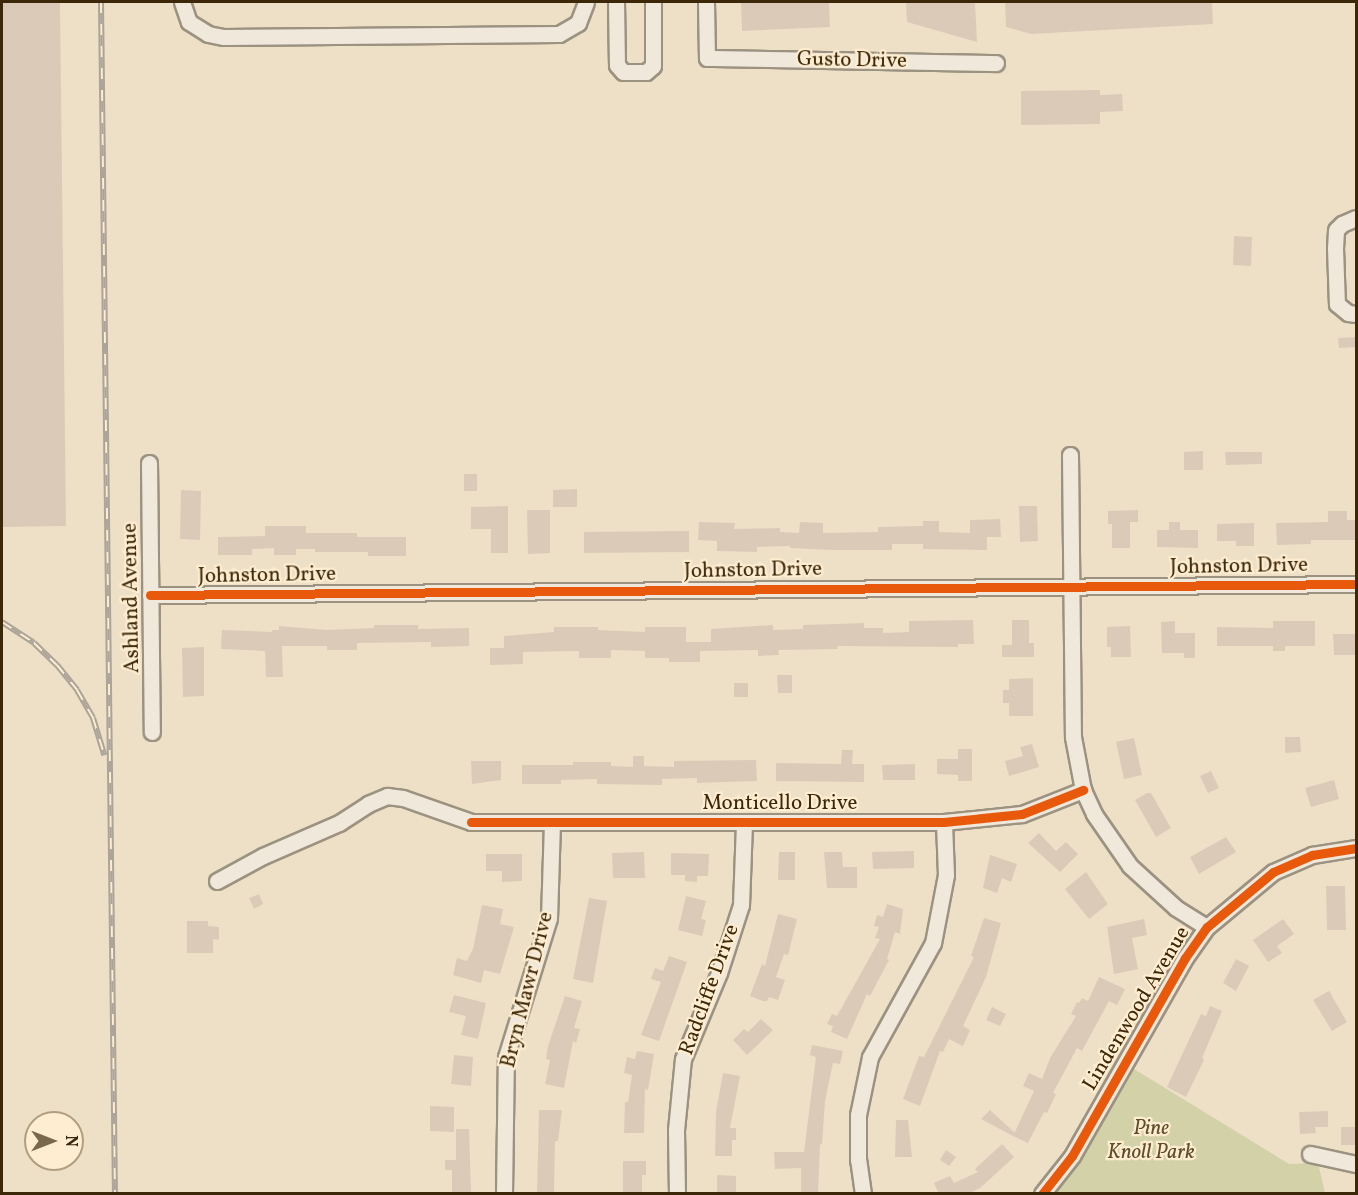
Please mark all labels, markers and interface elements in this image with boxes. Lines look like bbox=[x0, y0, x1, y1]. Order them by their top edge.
street label: Gusto Drive bbox=[797, 47, 907, 75]
street label: Ashland Avenue bbox=[118, 523, 146, 673]
street label: Johnston Drive bbox=[1170, 553, 1308, 581]
street label: Johnston Drive bbox=[684, 557, 822, 585]
street label: Johnston Drive bbox=[198, 562, 336, 590]
street label: Monticello Drive bbox=[702, 791, 858, 817]
street label: Bryn Mawr Drive bbox=[496, 909, 560, 1071]
street label: Radcliffe Drive bbox=[675, 921, 745, 1059]
street label: Lindenwood Avenue bbox=[1078, 922, 1196, 1096]
north arrow bbox=[24, 1111, 84, 1171]
park label: Pine Knoll Park bbox=[1107, 1116, 1195, 1166]
text: N bbox=[59, 1135, 81, 1147]

